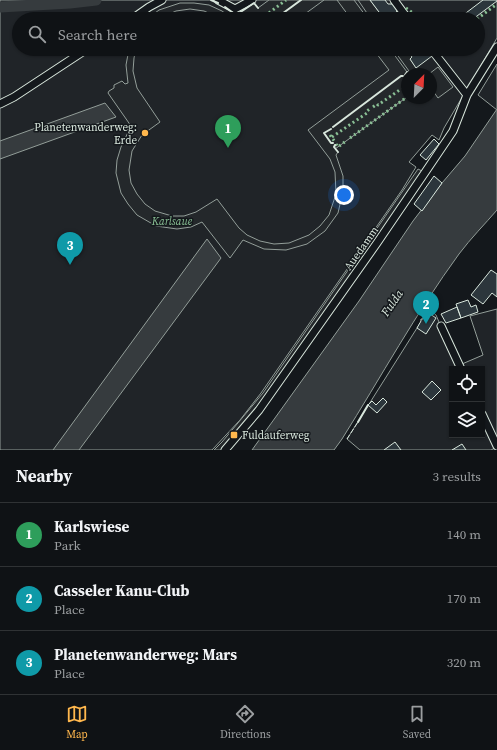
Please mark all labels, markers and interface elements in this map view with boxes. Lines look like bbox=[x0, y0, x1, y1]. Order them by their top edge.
search box bbox=[12, 12, 485, 56]
icon: search bbox=[26, 23, 48, 45]
text: Search here bbox=[58, 24, 137, 45]
north arrow bbox=[401, 68, 437, 104]
pin: 1 bbox=[215, 115, 241, 148]
place label: Planetenwanderweg: Erde bbox=[34, 120, 137, 148]
marker: Planetenwanderweg: Erde bbox=[140, 128, 150, 138]
your location bbox=[334, 185, 354, 205]
park label: Karlsaue bbox=[151, 214, 193, 229]
street label: Auedamm bbox=[341, 223, 382, 273]
pin: 3 bbox=[57, 232, 83, 265]
water label: Fulda bbox=[377, 286, 407, 320]
pin: 2 bbox=[413, 291, 439, 324]
map controls bbox=[449, 366, 485, 438]
button: locate bbox=[449, 366, 485, 402]
button: layers bbox=[449, 402, 485, 438]
place label: Fuldauferweg bbox=[242, 428, 310, 443]
marker: Fuldauferweg bbox=[229, 430, 239, 440]
text: Nearby bbox=[16, 464, 72, 488]
text: 3 results bbox=[433, 468, 481, 485]
text: Karlswiese bbox=[54, 516, 129, 537]
text: 1 bbox=[25, 526, 33, 543]
text: 140 m bbox=[447, 526, 481, 543]
text: Park bbox=[54, 537, 81, 554]
text: Casseler Kanu-Club bbox=[54, 580, 189, 601]
text: 2 bbox=[25, 590, 33, 607]
text: 170 m bbox=[447, 590, 481, 607]
text: Place bbox=[54, 601, 85, 618]
text: Planetenwanderweg: Mars bbox=[54, 644, 237, 665]
text: 3 bbox=[25, 654, 33, 671]
text: 320 m bbox=[447, 654, 481, 671]
text: Place bbox=[54, 665, 85, 682]
tab: Map bbox=[66, 703, 88, 742]
tab: Directions bbox=[220, 703, 271, 742]
tab: Saved bbox=[403, 703, 431, 742]

